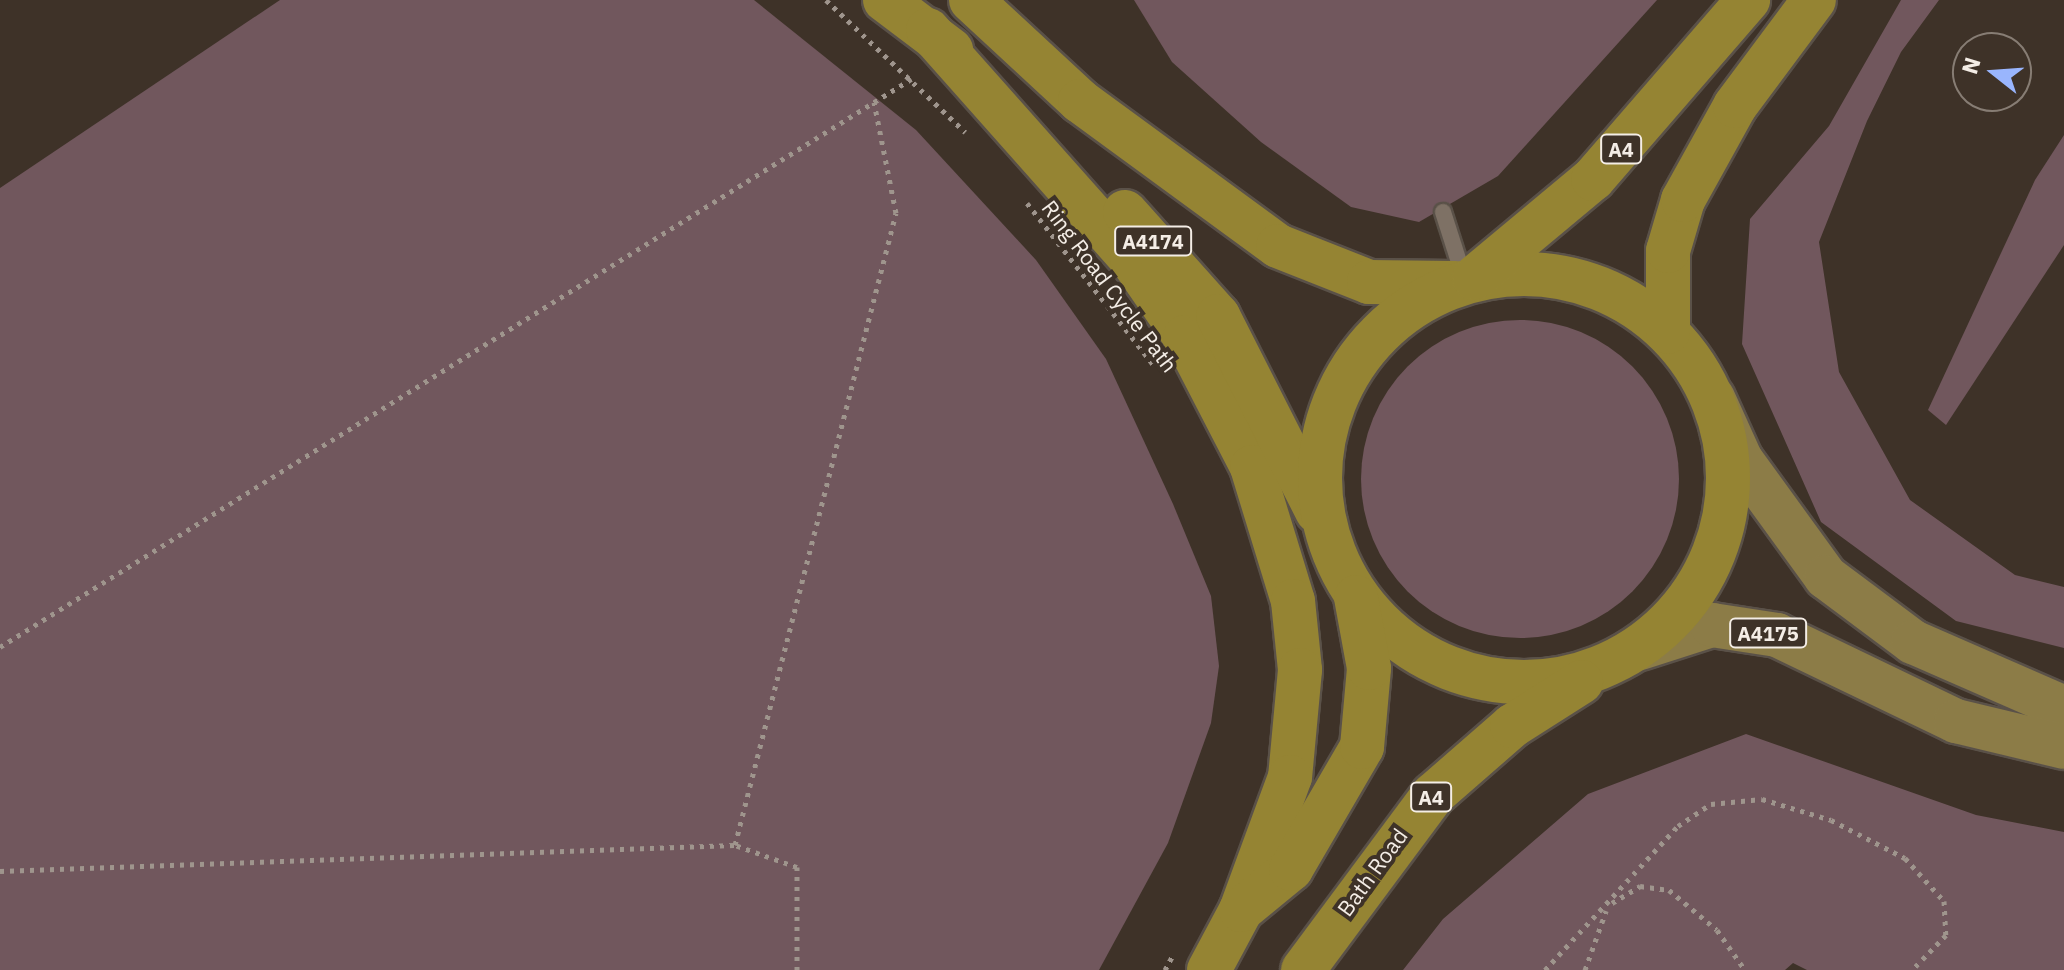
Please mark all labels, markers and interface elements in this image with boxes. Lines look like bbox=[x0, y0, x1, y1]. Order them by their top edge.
north arrow bbox=[1952, 32, 2032, 112]
text: N bbox=[1954, 54, 1987, 77]
road number: A4 bbox=[1599, 133, 1643, 165]
street label: Ring Road Cycle Path bbox=[1037, 195, 1183, 377]
road number: A4174 bbox=[1113, 225, 1193, 257]
road number: A4175 bbox=[1728, 617, 1808, 649]
road number: A4 bbox=[1409, 781, 1453, 813]
street label: Bath Road bbox=[1331, 823, 1413, 921]

